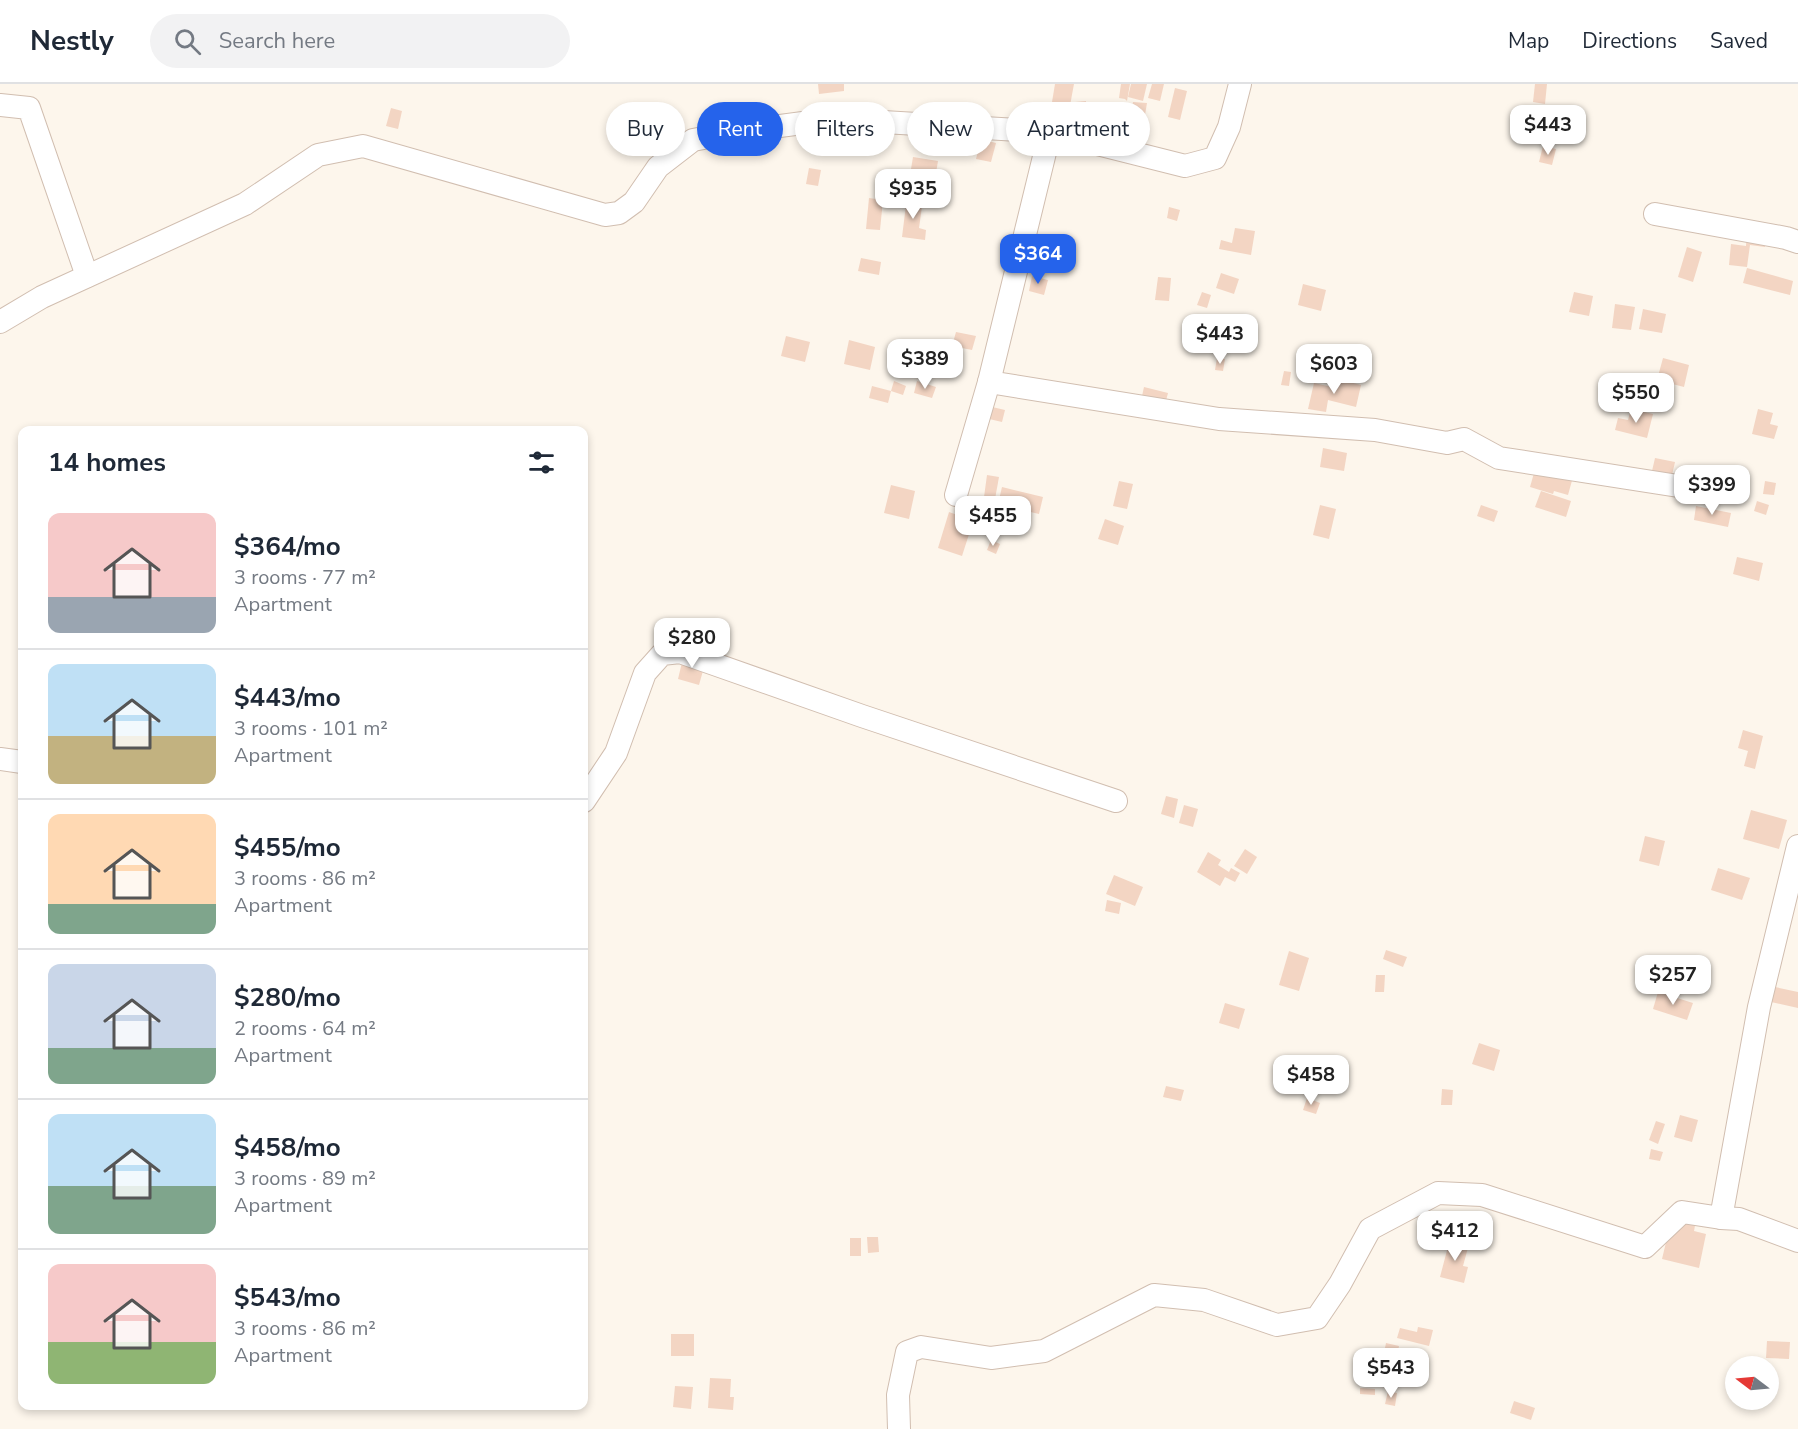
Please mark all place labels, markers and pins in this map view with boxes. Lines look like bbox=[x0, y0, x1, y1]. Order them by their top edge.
pin: $443 bbox=[1512, 105, 1584, 156]
pin: $935 bbox=[877, 169, 949, 220]
pin: $364 bbox=[1002, 234, 1074, 285]
pin: $443 bbox=[1184, 314, 1256, 365]
pin: $389 bbox=[889, 339, 961, 390]
pin: $603 bbox=[1298, 344, 1370, 395]
pin: $550 bbox=[1600, 373, 1672, 424]
pin: $399 bbox=[1676, 465, 1748, 516]
pin: $455 bbox=[957, 496, 1029, 547]
pin: $280 bbox=[656, 618, 728, 669]
pin: $257 bbox=[1637, 955, 1709, 1006]
pin: $458 bbox=[1275, 1055, 1347, 1106]
pin: $412 bbox=[1419, 1211, 1491, 1262]
pin: $543 bbox=[1355, 1348, 1427, 1399]

